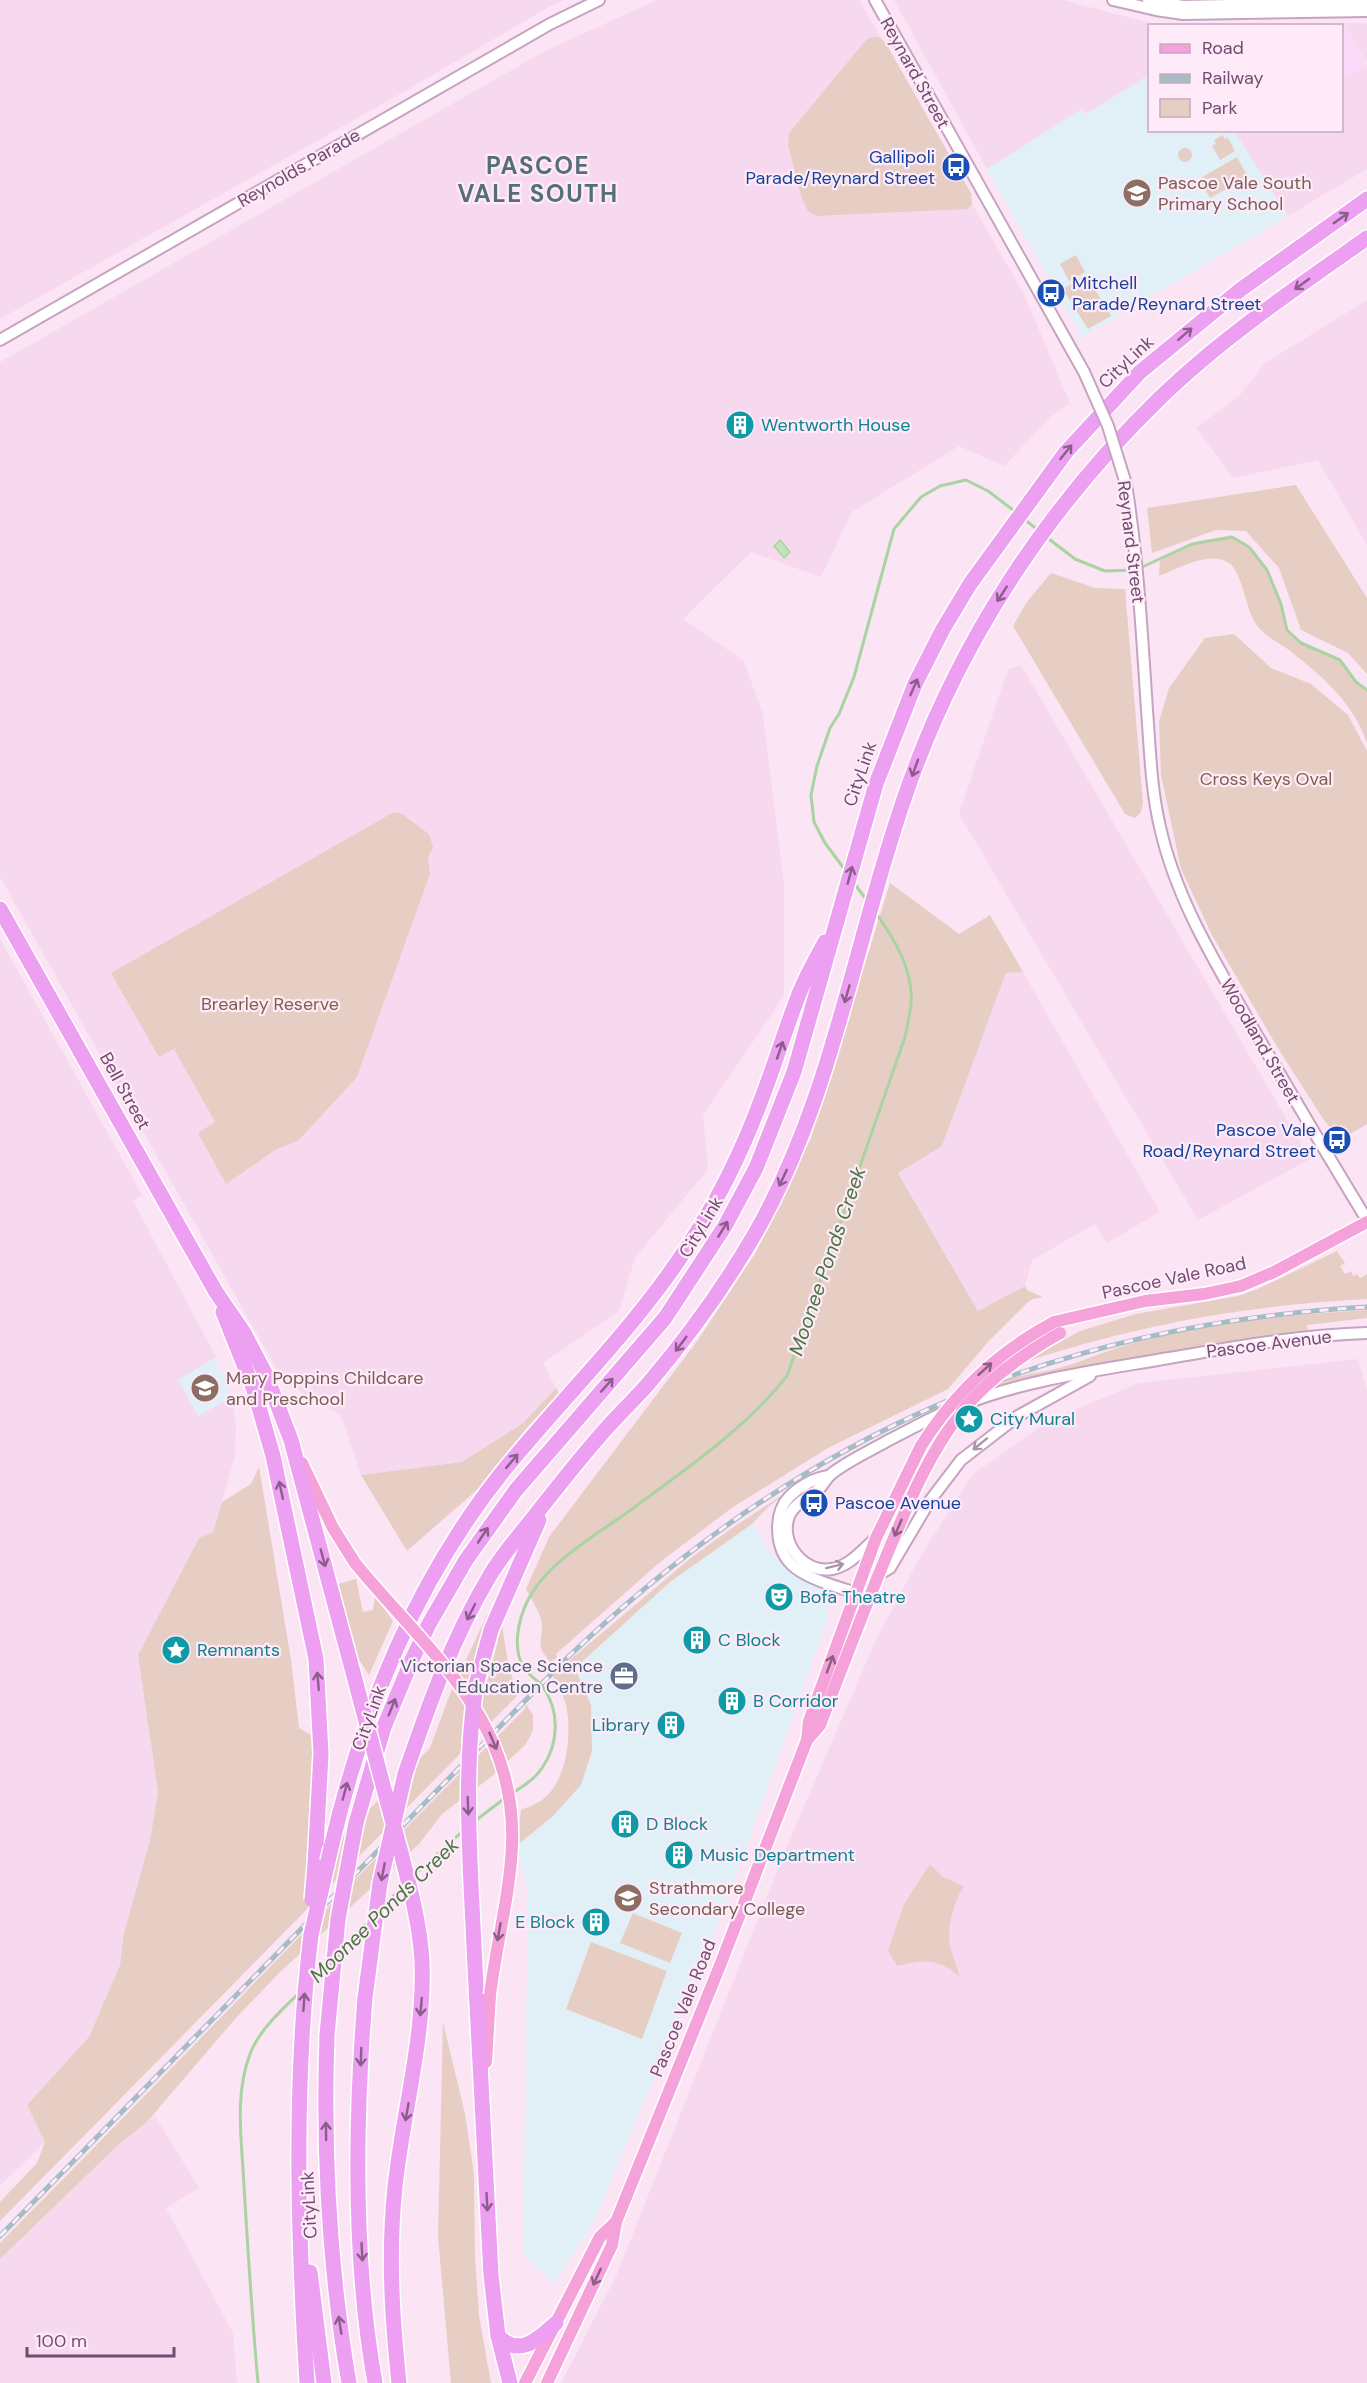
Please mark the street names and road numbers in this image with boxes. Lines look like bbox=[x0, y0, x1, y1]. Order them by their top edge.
street label: Reynard Street bbox=[875, 13, 955, 133]
street label: Reynolds Parade bbox=[233, 123, 365, 213]
street label: CityLink bbox=[1093, 330, 1159, 394]
street label: Reynard Street bbox=[1112, 479, 1150, 605]
street label: CityLink bbox=[838, 738, 882, 810]
street label: Woodland Street bbox=[1215, 974, 1305, 1108]
street label: Bell Street bbox=[94, 1048, 156, 1134]
street label: CityLink bbox=[673, 1192, 729, 1262]
street label: Pascoe Vale Road bbox=[1100, 1251, 1248, 1305]
street label: Pascoe Avenue bbox=[1205, 1324, 1333, 1364]
street label: CityLink bbox=[346, 1682, 392, 1754]
street label: Pascoe Vale Road bbox=[644, 1936, 722, 2080]
street label: CityLink bbox=[295, 2171, 323, 2239]

